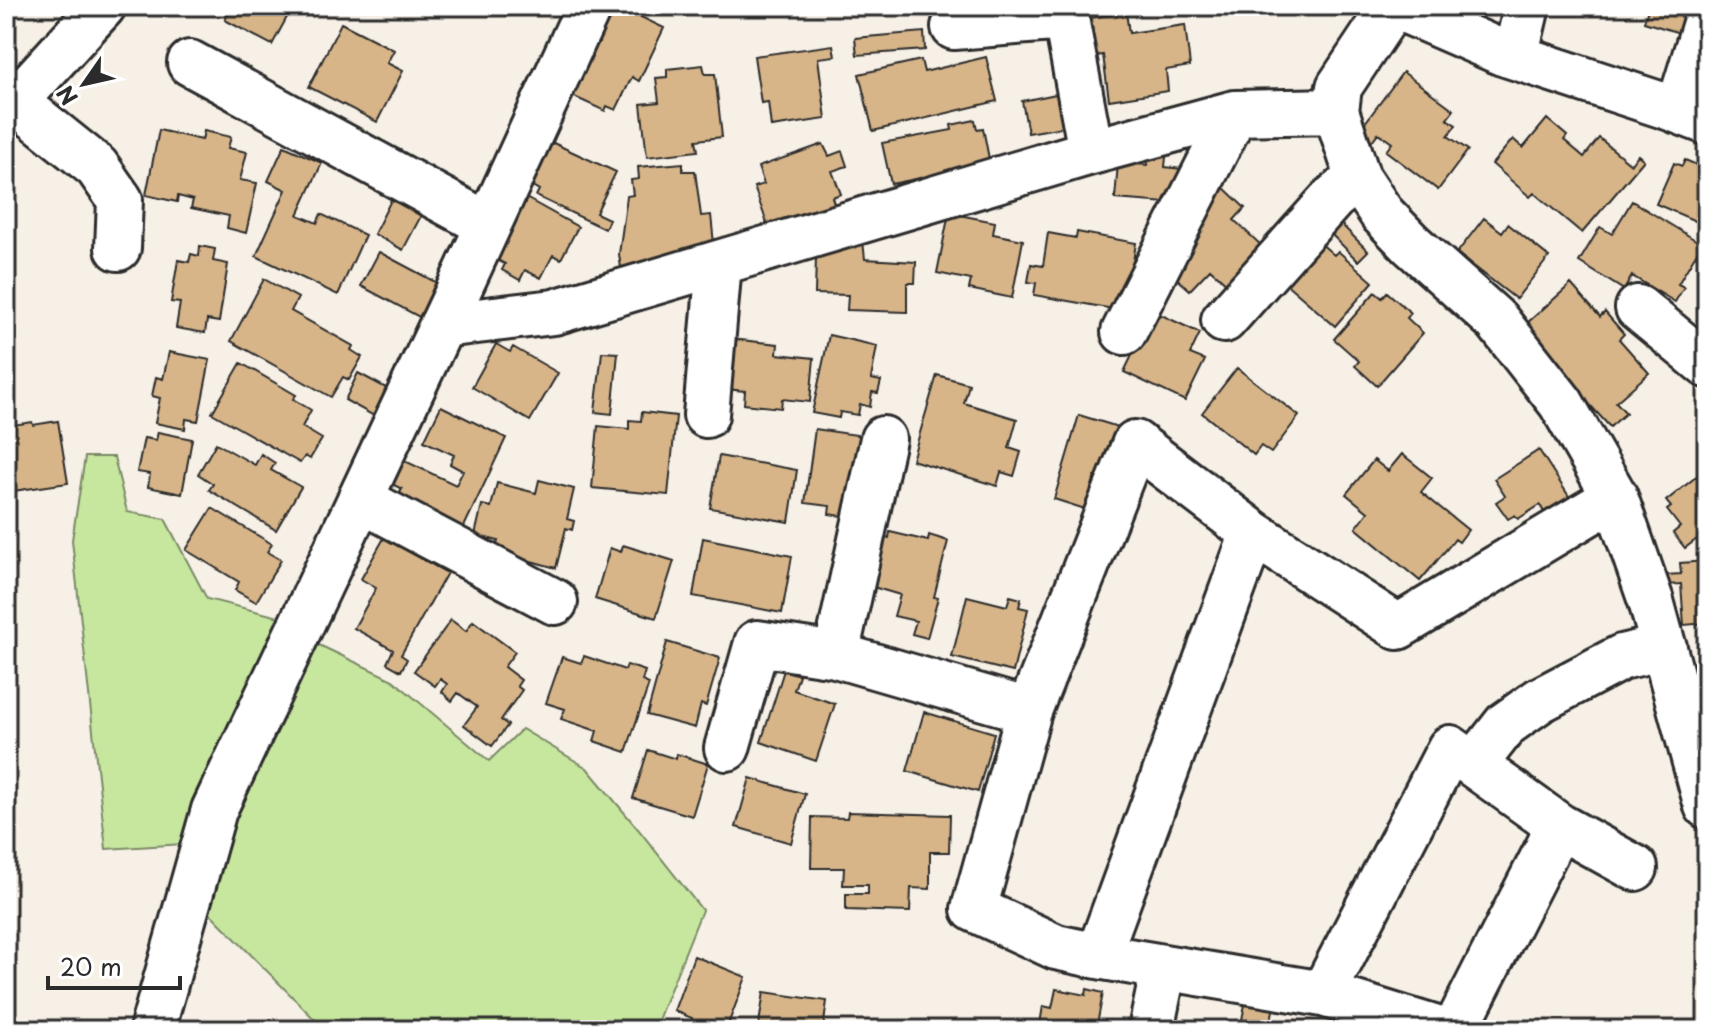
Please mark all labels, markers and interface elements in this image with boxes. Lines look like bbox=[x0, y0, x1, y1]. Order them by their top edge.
north arrow bbox=[44, 44, 124, 124]
text: N bbox=[48, 80, 85, 112]
scale bar bbox=[48, 940, 180, 990]
text: 20 m bbox=[60, 948, 122, 984]

